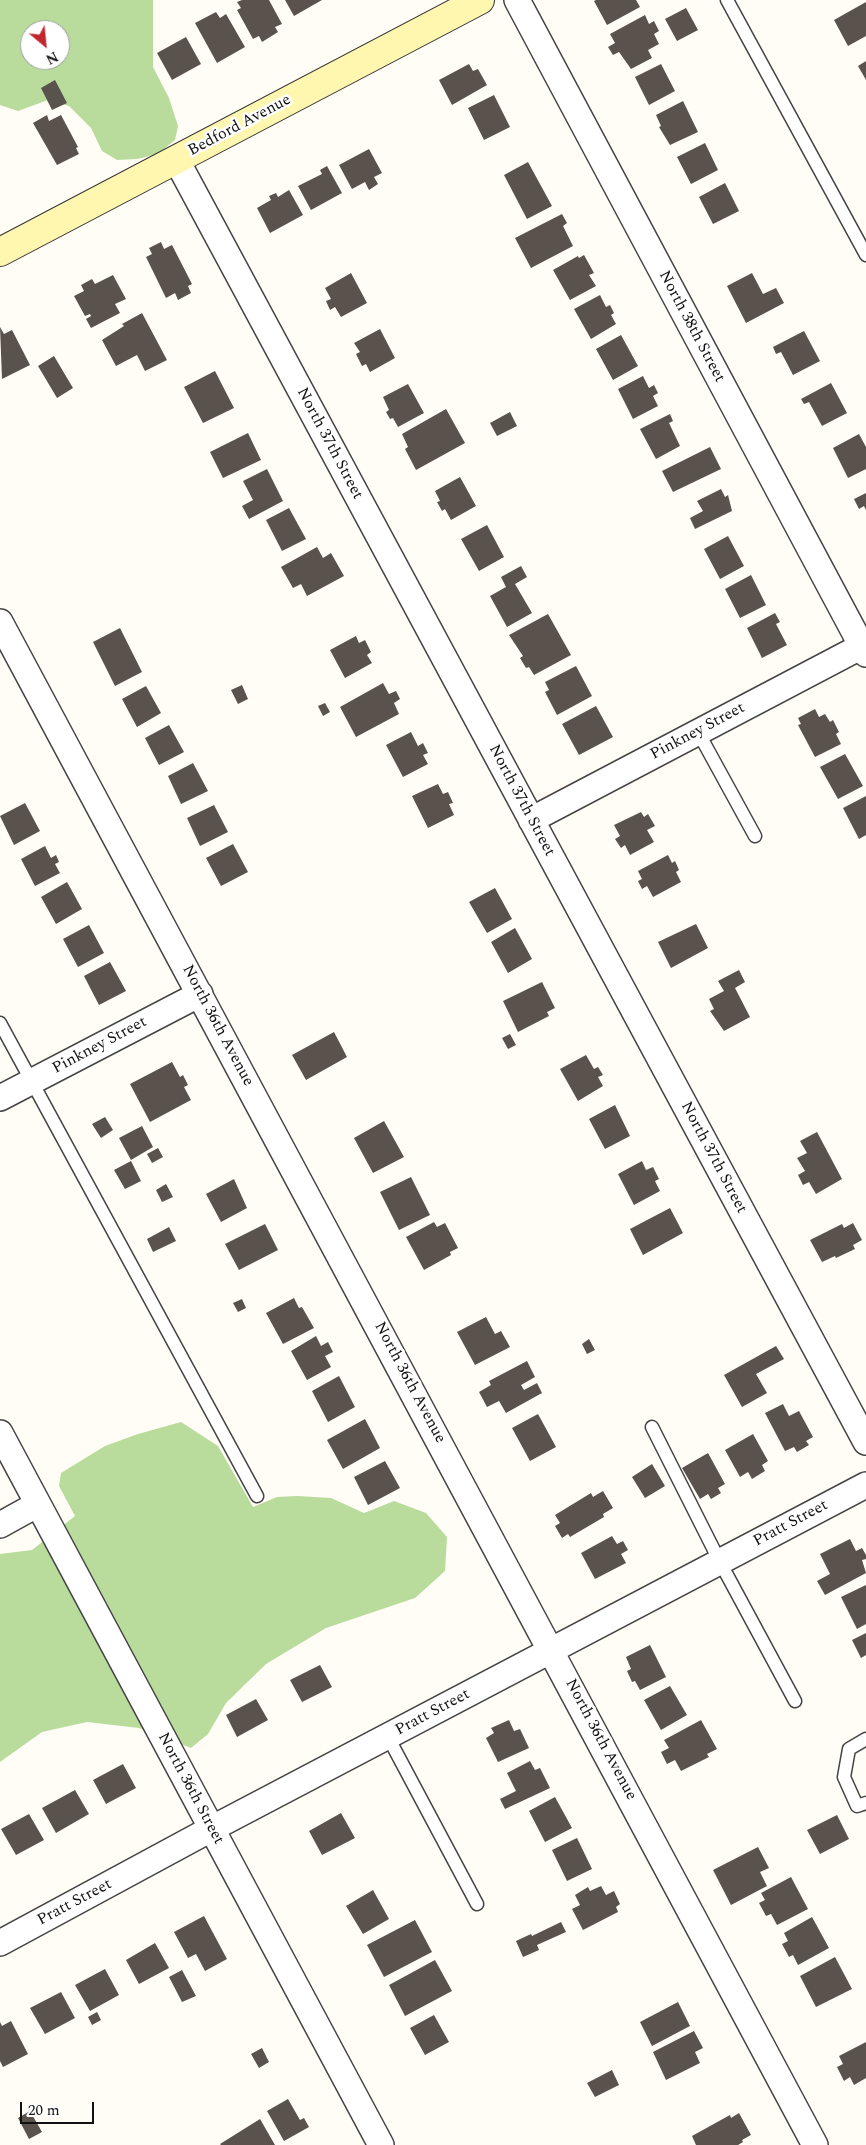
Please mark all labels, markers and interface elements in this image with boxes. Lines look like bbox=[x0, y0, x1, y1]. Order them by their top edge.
north arrow bbox=[20, 20, 70, 70]
text: N bbox=[42, 46, 62, 70]
street label: Bedford Avenue bbox=[185, 91, 295, 161]
street label: North 38th Street bbox=[653, 268, 729, 386]
street label: North 37th Street bbox=[291, 385, 367, 503]
street label: Pinkney Street bbox=[648, 699, 748, 765]
street label: North 37th Street bbox=[483, 742, 559, 860]
street label: North 36th Avenue bbox=[177, 962, 257, 1090]
street label: Pinkney Street bbox=[50, 1013, 150, 1079]
street label: North 37th Street bbox=[675, 1099, 751, 1217]
street label: North 36th Avenue bbox=[369, 1319, 449, 1447]
street label: Pratt Street bbox=[750, 1496, 832, 1552]
street label: North 36th Avenue bbox=[560, 1676, 640, 1804]
street label: Pratt Street bbox=[392, 1685, 474, 1741]
street label: North 36th Street bbox=[152, 1730, 228, 1848]
street label: Pratt Street bbox=[34, 1875, 116, 1931]
scale bar bbox=[22, 2092, 96, 2124]
text: 20 m bbox=[28, 2099, 60, 2122]

